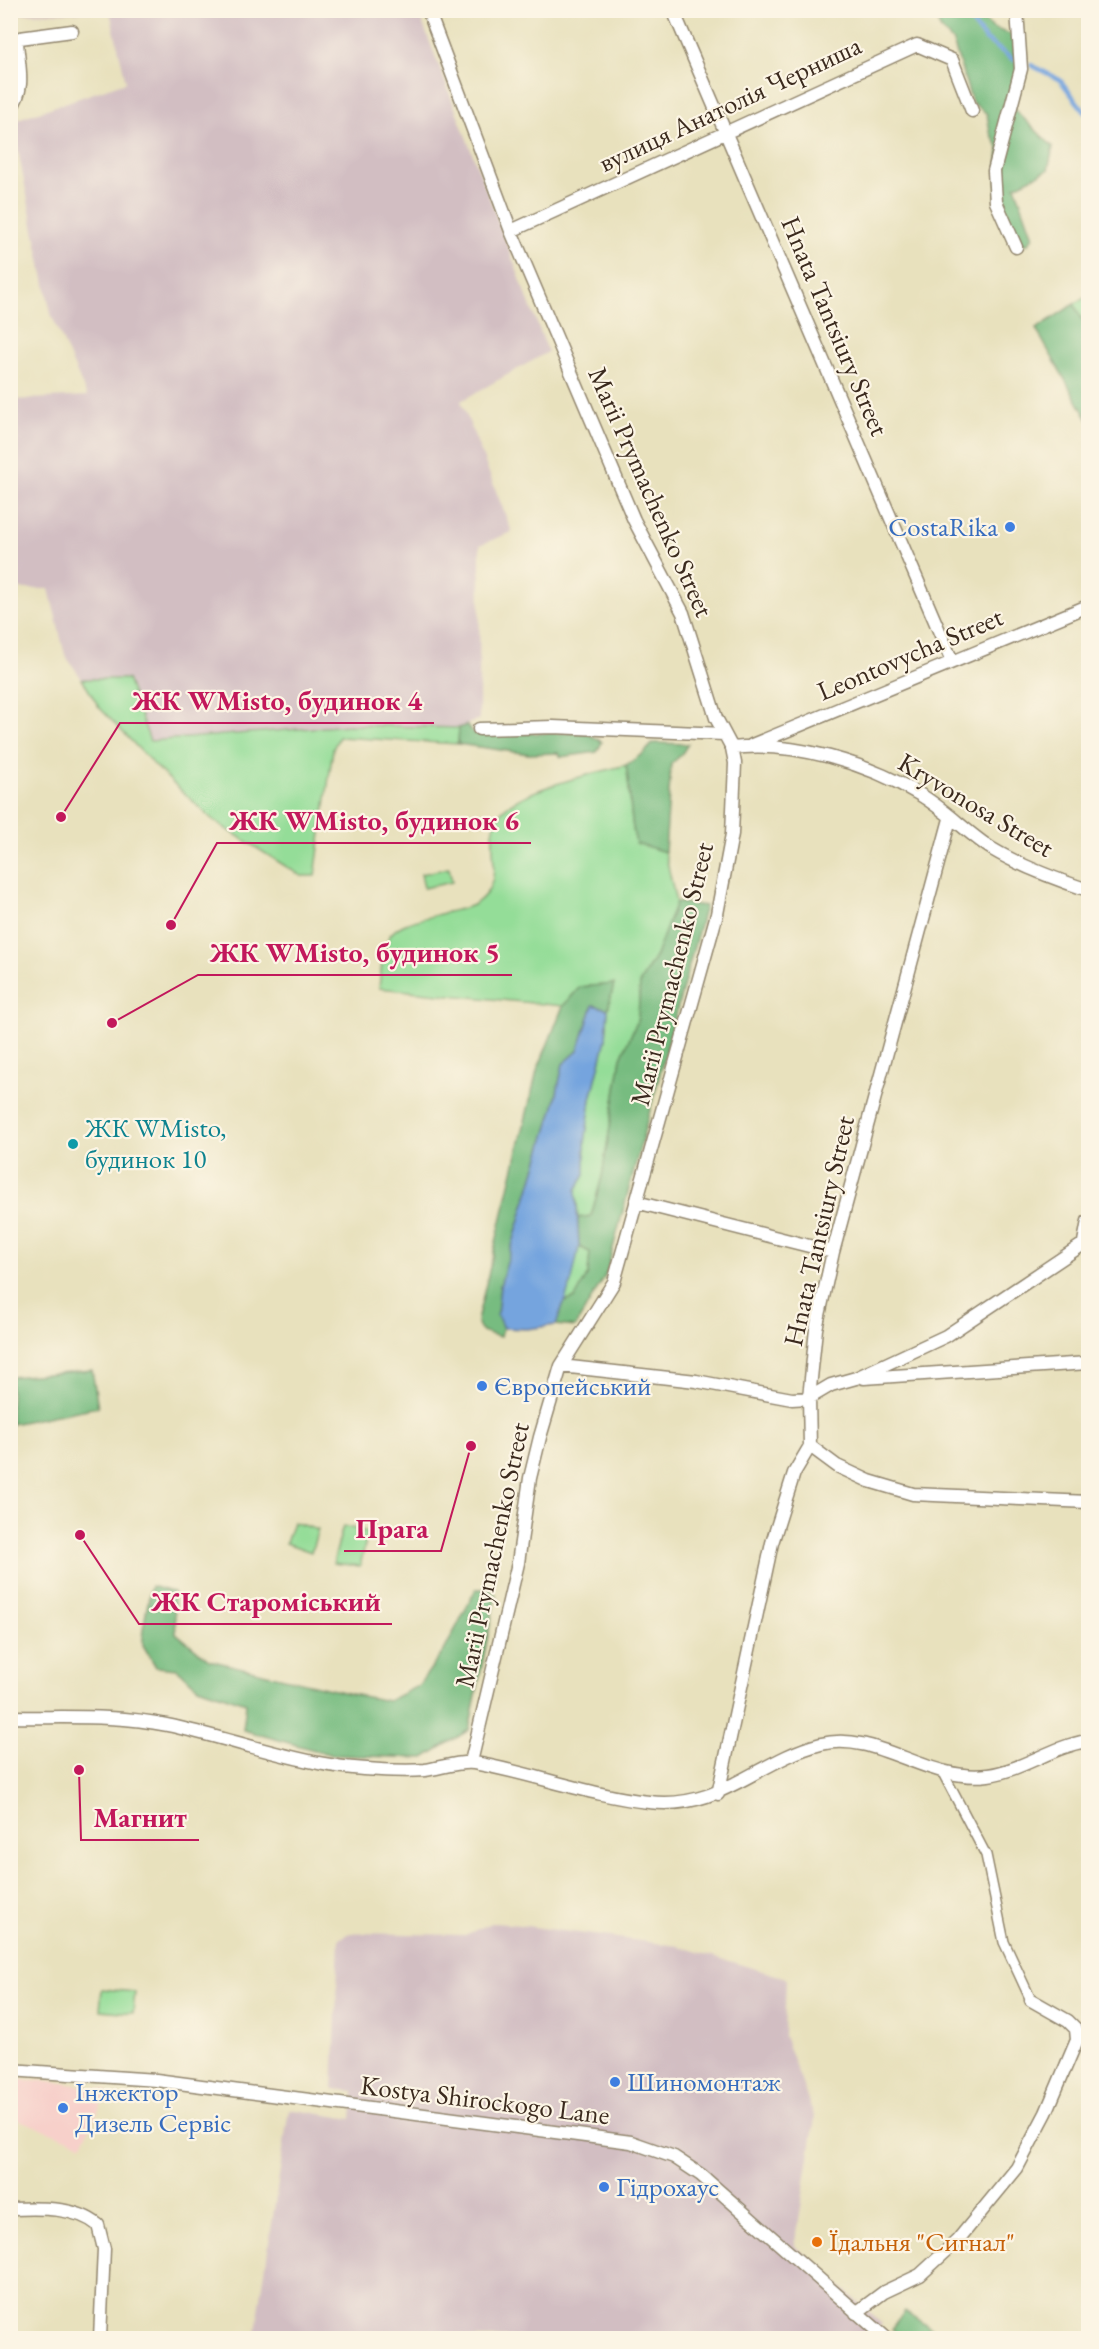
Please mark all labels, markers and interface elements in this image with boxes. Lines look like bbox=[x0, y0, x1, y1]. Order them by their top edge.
street label: вулиця Анатолія Черниша bbox=[593, 27, 867, 180]
street label: Hnata Tantsiury Street bbox=[773, 211, 898, 441]
street label: Marii Prymachenko Street bbox=[581, 361, 723, 623]
place label: CostaRika bbox=[888, 509, 998, 544]
marker: CostaRika bbox=[1003, 520, 1017, 534]
street label: Leontovycha Street bbox=[812, 598, 1008, 708]
callout: ЖК WMisto, будинок 4 bbox=[120, 677, 434, 723]
text: ЖК WMisto, будинок 4 bbox=[131, 682, 423, 718]
street label: Kryvonosa Street bbox=[892, 744, 1061, 865]
callout: ЖК WMisto, будинок 6 bbox=[217, 797, 531, 843]
text: ЖК WMisto, будинок 6 bbox=[228, 802, 519, 838]
street label: Marii Prymachenko Street bbox=[622, 838, 721, 1109]
callout: ЖК WMisto, будинок 5 bbox=[198, 929, 512, 975]
text: ЖК WMisto, будинок 5 bbox=[209, 934, 500, 970]
place label: ЖК WMisto, будинок 10 bbox=[84, 1110, 227, 1176]
street label: Hnata Tantsiury Street bbox=[775, 1112, 862, 1350]
marker: ЖК WMisto, будинок 10 bbox=[66, 1137, 80, 1151]
place label: Європейський bbox=[494, 1368, 651, 1403]
marker: Європейський bbox=[475, 1379, 489, 1393]
street label: Marii Prymachenko Street bbox=[446, 1419, 537, 1691]
callout: Прага bbox=[344, 1505, 441, 1551]
text: Прага bbox=[355, 1510, 429, 1546]
callout: ЖК Староміський bbox=[139, 1578, 392, 1624]
text: ЖК Староміський bbox=[150, 1583, 381, 1619]
callout: Магнит bbox=[81, 1794, 199, 1840]
text: Магнит bbox=[93, 1799, 187, 1835]
place label: Шиномонтаж bbox=[627, 2064, 781, 2099]
street label: Kostya Shirockogo Lane bbox=[358, 2067, 612, 2132]
place label: Інжектор Дизель Сервіс bbox=[75, 2074, 231, 2140]
marker: Шиномонтаж bbox=[608, 2075, 622, 2089]
marker: Інжектор Дизель Сервіс bbox=[56, 2101, 70, 2115]
place label: Гідрохаус bbox=[616, 2169, 719, 2204]
marker: Гідрохаус bbox=[597, 2180, 611, 2194]
place label: Їдальня "Сигнал" bbox=[829, 2224, 1015, 2259]
marker: Їдальня "Сигнал" bbox=[810, 2235, 824, 2249]

